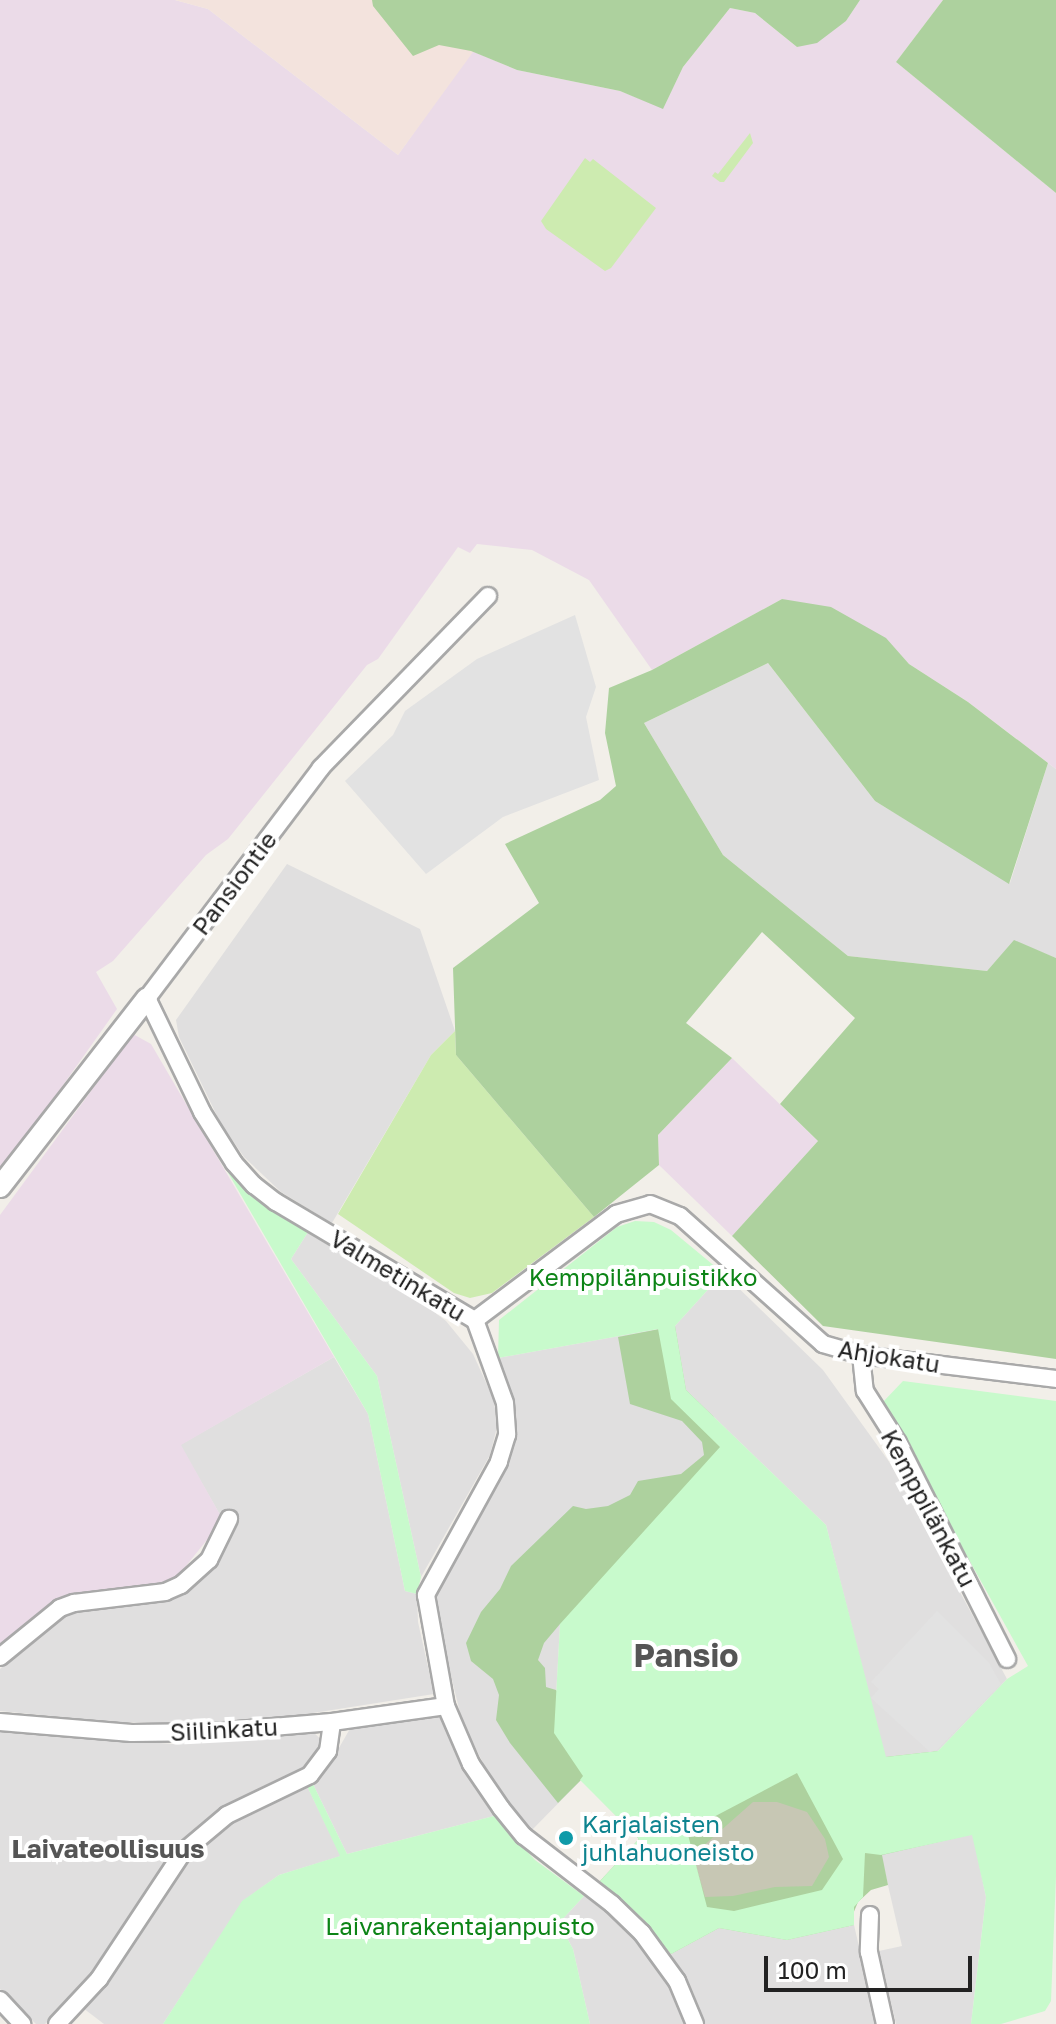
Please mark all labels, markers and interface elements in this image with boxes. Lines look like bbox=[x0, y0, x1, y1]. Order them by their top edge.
street label: Pansiontie bbox=[186, 826, 282, 940]
street label: Valmetinkatu bbox=[325, 1223, 471, 1327]
park label: Kemppilänpuistikko bbox=[529, 1263, 757, 1291]
street label: Ahjokatu bbox=[836, 1334, 942, 1378]
street label: Kemppilänkatu bbox=[875, 1424, 983, 1592]
district label: Pansio bbox=[634, 1636, 738, 1674]
street label: Siilinkatu bbox=[169, 1712, 279, 1746]
place label: Karjalaisten juhlahuoneisto bbox=[582, 1810, 754, 1866]
marker: Karjalaisten juhlahuoneisto bbox=[557, 1829, 575, 1847]
district label: Laivateollisuus bbox=[11, 1833, 205, 1865]
park label: Laivanrakentajanpuisto bbox=[325, 1912, 595, 1940]
scale bar bbox=[768, 1940, 976, 1990]
text: 100 m bbox=[778, 1955, 847, 1984]

